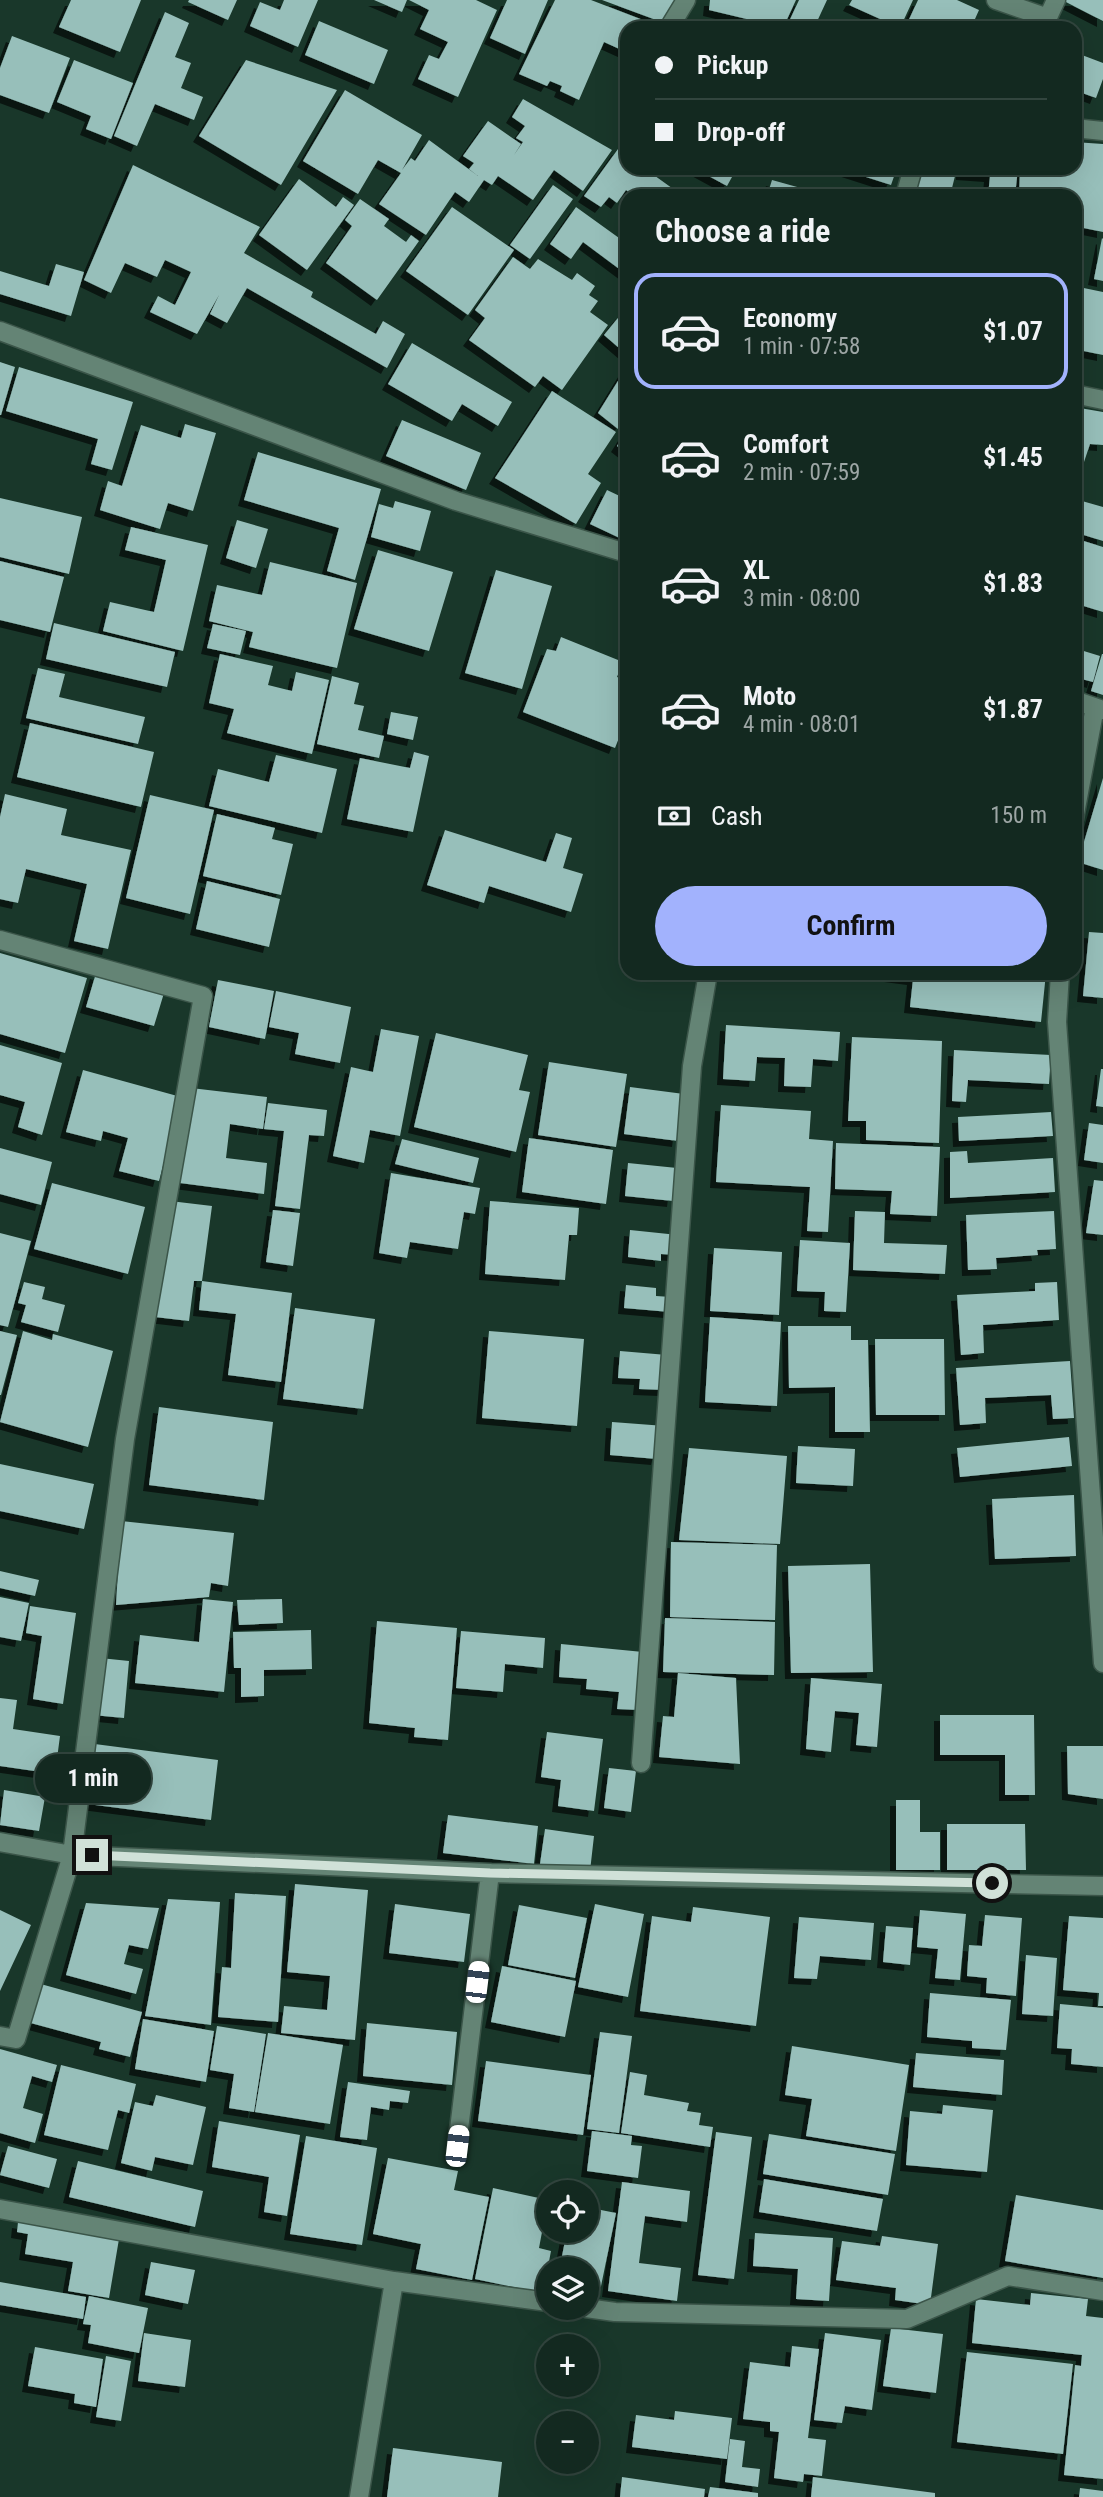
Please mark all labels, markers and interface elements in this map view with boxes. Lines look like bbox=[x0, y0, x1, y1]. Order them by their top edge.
text: Pickup bbox=[697, 50, 768, 80]
text: Drop-off bbox=[697, 117, 785, 147]
text: Choose a ride bbox=[655, 212, 830, 250]
icon: car bbox=[659, 300, 722, 363]
text: Economy bbox=[743, 303, 837, 333]
text: $1.07 bbox=[983, 316, 1043, 346]
text: 1 min · 07:58 bbox=[743, 333, 860, 360]
icon: car bbox=[659, 426, 722, 489]
text: Comfort bbox=[743, 429, 829, 459]
text: $1.45 bbox=[983, 442, 1043, 472]
text: 2 min · 07:59 bbox=[743, 459, 860, 486]
icon: car bbox=[659, 552, 722, 615]
text: XL bbox=[743, 555, 770, 585]
text: $1.83 bbox=[983, 568, 1043, 598]
text: 3 min · 08:00 bbox=[743, 585, 860, 612]
icon: car bbox=[659, 678, 722, 741]
text: Moto bbox=[743, 681, 796, 711]
text: $1.87 bbox=[983, 694, 1043, 724]
text: 4 min · 08:01 bbox=[743, 711, 860, 738]
icon: cash bbox=[655, 797, 693, 835]
text: Cash bbox=[711, 801, 763, 831]
text: 150 m bbox=[990, 802, 1047, 829]
button: Confirm bbox=[655, 886, 1047, 966]
callout: 1 min bbox=[34, 1754, 150, 1802]
text: 1 min bbox=[67, 1765, 119, 1792]
route end bbox=[76, 1839, 108, 1871]
route start bbox=[976, 1867, 1008, 1899]
car bbox=[465, 1960, 490, 2004]
car bbox=[445, 2124, 470, 2168]
map controls bbox=[536, 2180, 599, 2474]
button: locate bbox=[536, 2180, 599, 2243]
button: layers bbox=[536, 2257, 599, 2320]
button: + bbox=[536, 2334, 599, 2397]
button: − bbox=[536, 2411, 599, 2474]

